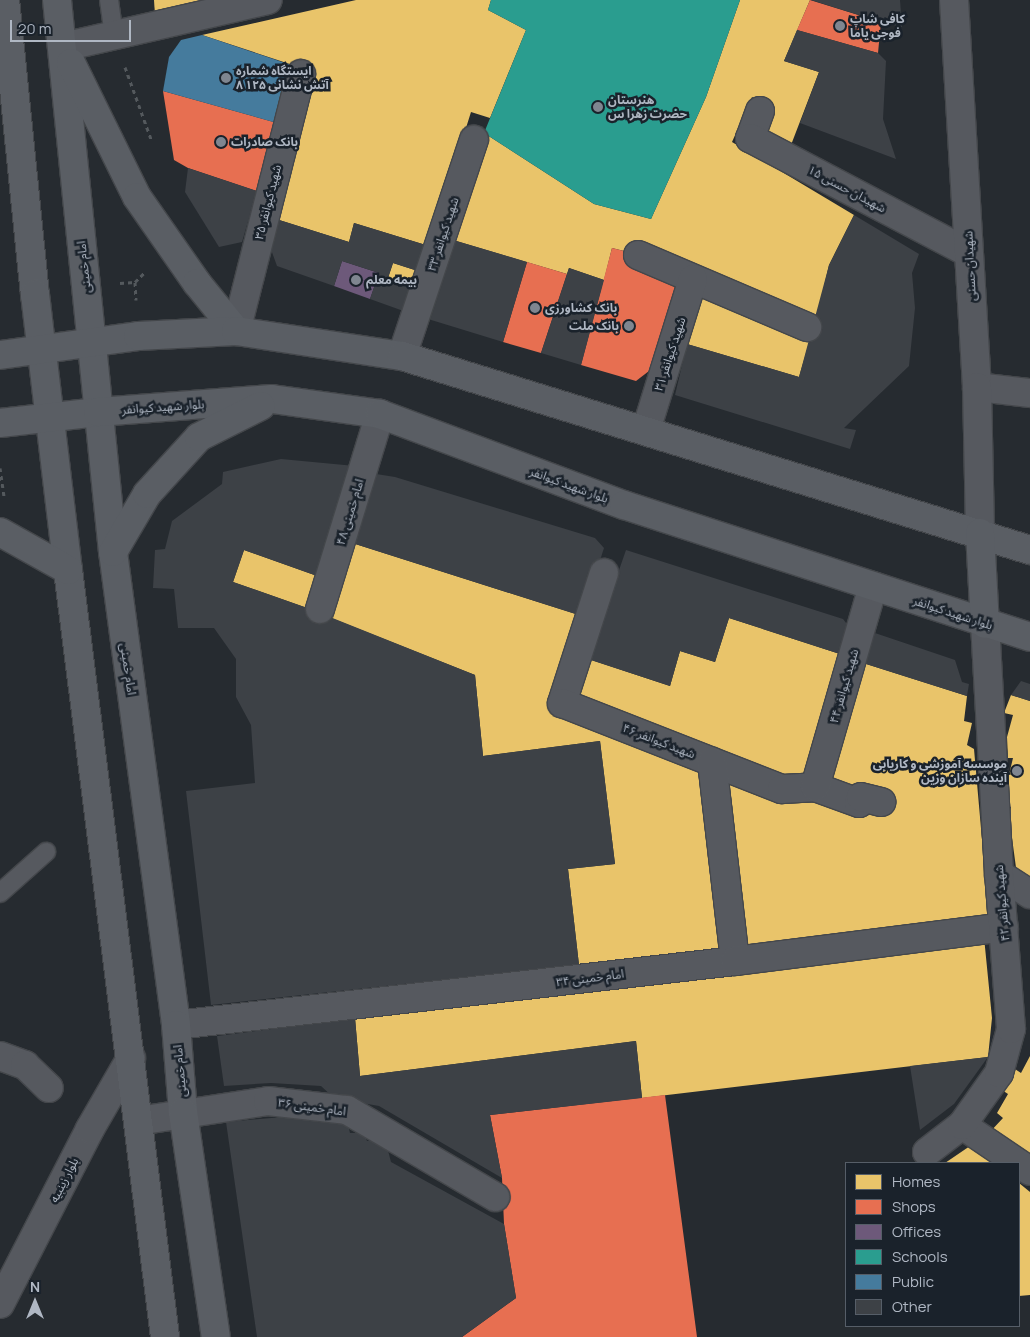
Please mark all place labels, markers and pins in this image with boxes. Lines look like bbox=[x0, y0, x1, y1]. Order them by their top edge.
place label: کافی شاپ فوجی یاما bbox=[850, 12, 905, 40]
marker: کافی شاپ فوجی یاما bbox=[834, 20, 846, 32]
place label: ایستگاه شماره ۸ آتش نشانی ۱۲۵ bbox=[236, 64, 329, 92]
marker: ایستگاه شماره ۸ آتش نشانی ۱۲۵ bbox=[220, 72, 232, 84]
place label: هنرستان حضرت زهرا س bbox=[608, 93, 687, 121]
marker: هنرستان حضرت زهرا س bbox=[592, 101, 604, 113]
place label: بانک صادرات bbox=[231, 135, 298, 149]
marker: بانک صادرات bbox=[215, 136, 227, 148]
place label: بیمه معلم bbox=[366, 273, 417, 287]
marker: بیمه معلم bbox=[350, 274, 362, 286]
place label: بانک کشاورزی bbox=[545, 301, 617, 315]
marker: بانک کشاورزی bbox=[529, 302, 541, 314]
place label: بانک ملت bbox=[569, 319, 619, 333]
marker: بانک ملت bbox=[623, 320, 635, 332]
place label: موسسه آموزشی و کاریابی آینده سازان وزین bbox=[873, 757, 1007, 785]
marker: موسسه آموزشی و کاریابی آینده سازان وزین bbox=[1011, 765, 1023, 777]

